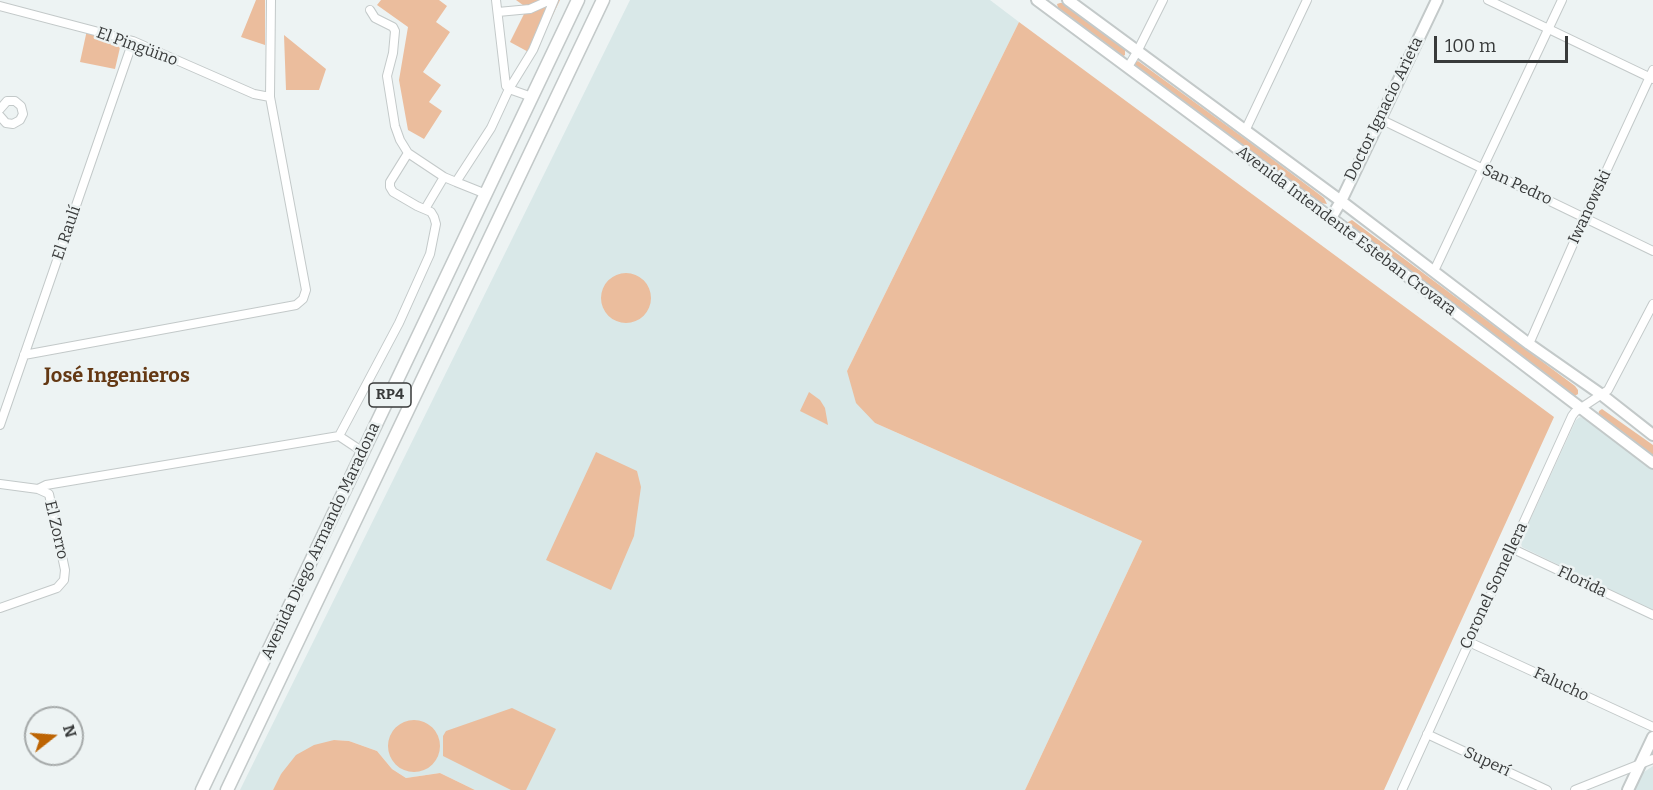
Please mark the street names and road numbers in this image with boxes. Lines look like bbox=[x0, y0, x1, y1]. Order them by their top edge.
street label: El Pingüino bbox=[94, 23, 180, 71]
street label: Doctor Ignacio Arieta bbox=[1341, 34, 1427, 184]
street label: Avenida Intendente Esteban Crovara bbox=[1232, 142, 1460, 320]
street label: San Pedro bbox=[1479, 161, 1555, 209]
street label: Iwanowski bbox=[1565, 167, 1615, 247]
street label: El Raulí bbox=[49, 203, 85, 263]
road number: RP4 bbox=[369, 383, 411, 407]
street label: Avenida Diego Armando Maradona bbox=[258, 420, 384, 662]
street label: El Zorro bbox=[40, 499, 72, 561]
street label: Coronel Somellera bbox=[1456, 520, 1532, 652]
street label: Florida bbox=[1554, 562, 1610, 602]
street label: Falucho bbox=[1530, 664, 1592, 706]
street label: Superí bbox=[1461, 743, 1513, 781]

